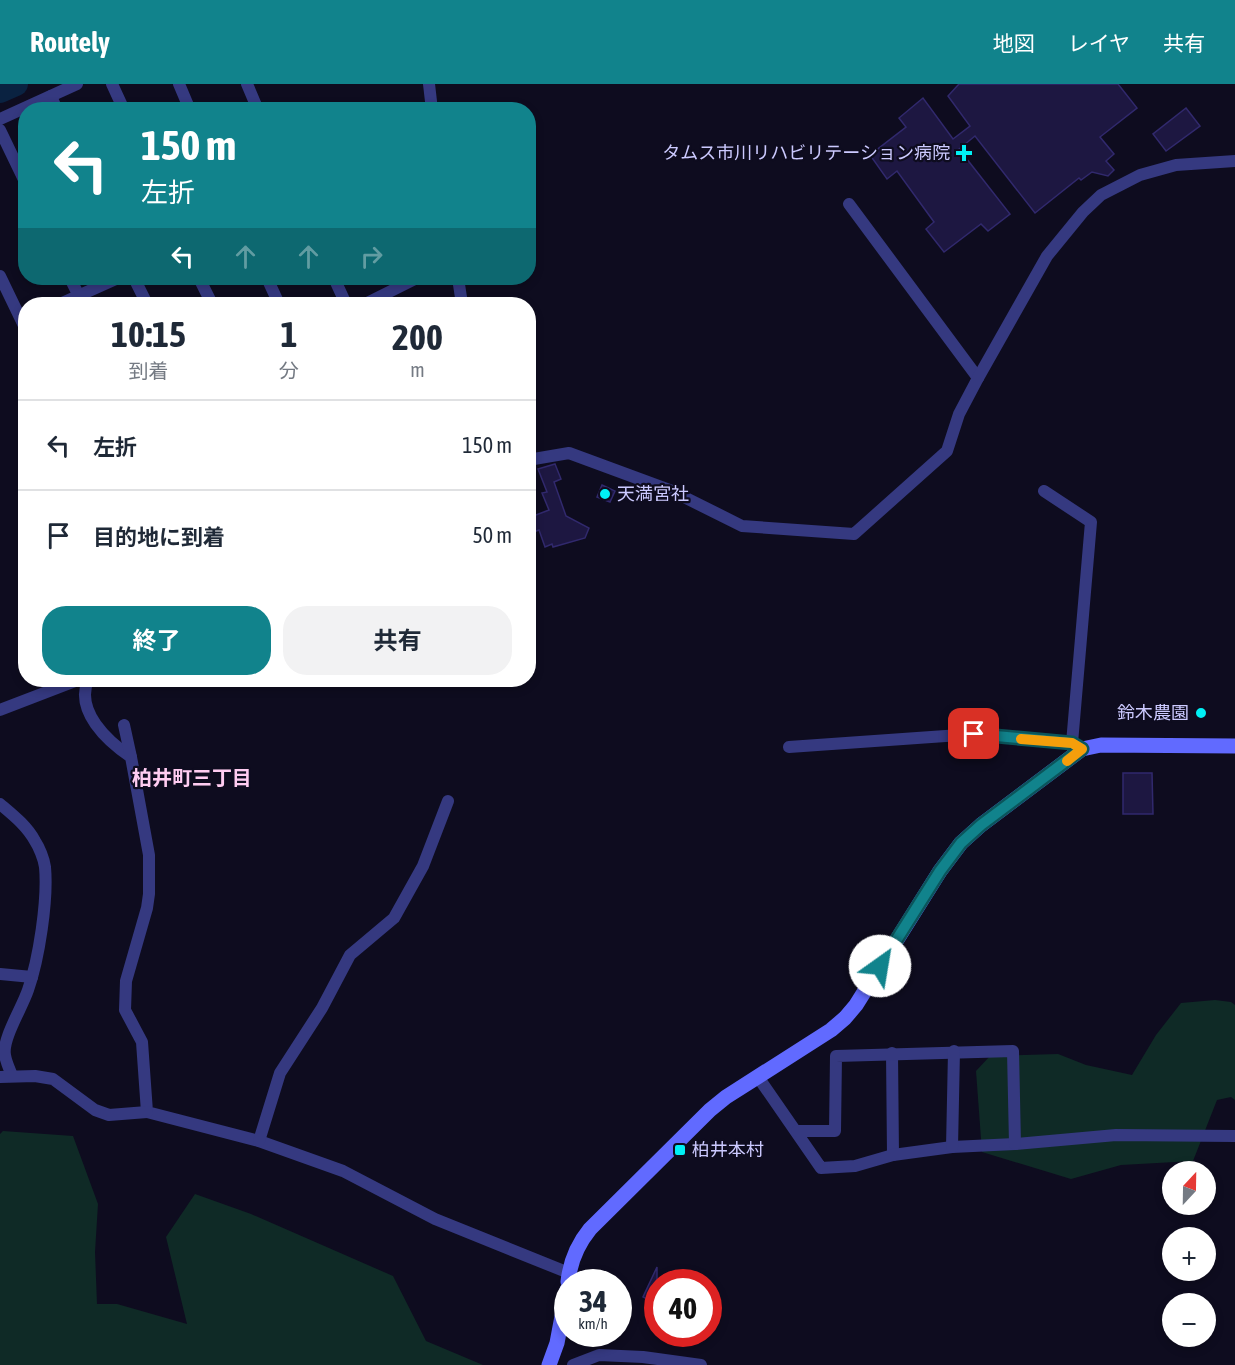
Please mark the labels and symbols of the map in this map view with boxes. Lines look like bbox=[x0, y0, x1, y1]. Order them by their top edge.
place label: タムス市川リハビリテーション病院 bbox=[662, 142, 950, 163]
marker: タムス市川リハビリテーション病院 bbox=[955, 144, 973, 162]
place label: 天満宮社 bbox=[617, 483, 689, 504]
marker: 天満宮社 bbox=[598, 487, 612, 501]
place label: 鈴木農園 bbox=[1117, 702, 1189, 723]
marker: 鈴木農園 bbox=[1194, 706, 1208, 720]
pin bbox=[948, 708, 999, 759]
district label: 柏井町三丁目 bbox=[132, 766, 252, 789]
position arrow bbox=[848, 934, 912, 998]
place label: 柏井本村 bbox=[692, 1139, 764, 1160]
marker: 柏井本村 bbox=[673, 1143, 687, 1157]
north arrow bbox=[1162, 1161, 1216, 1215]
speed limit sign: 40 bbox=[644, 1269, 722, 1347]

